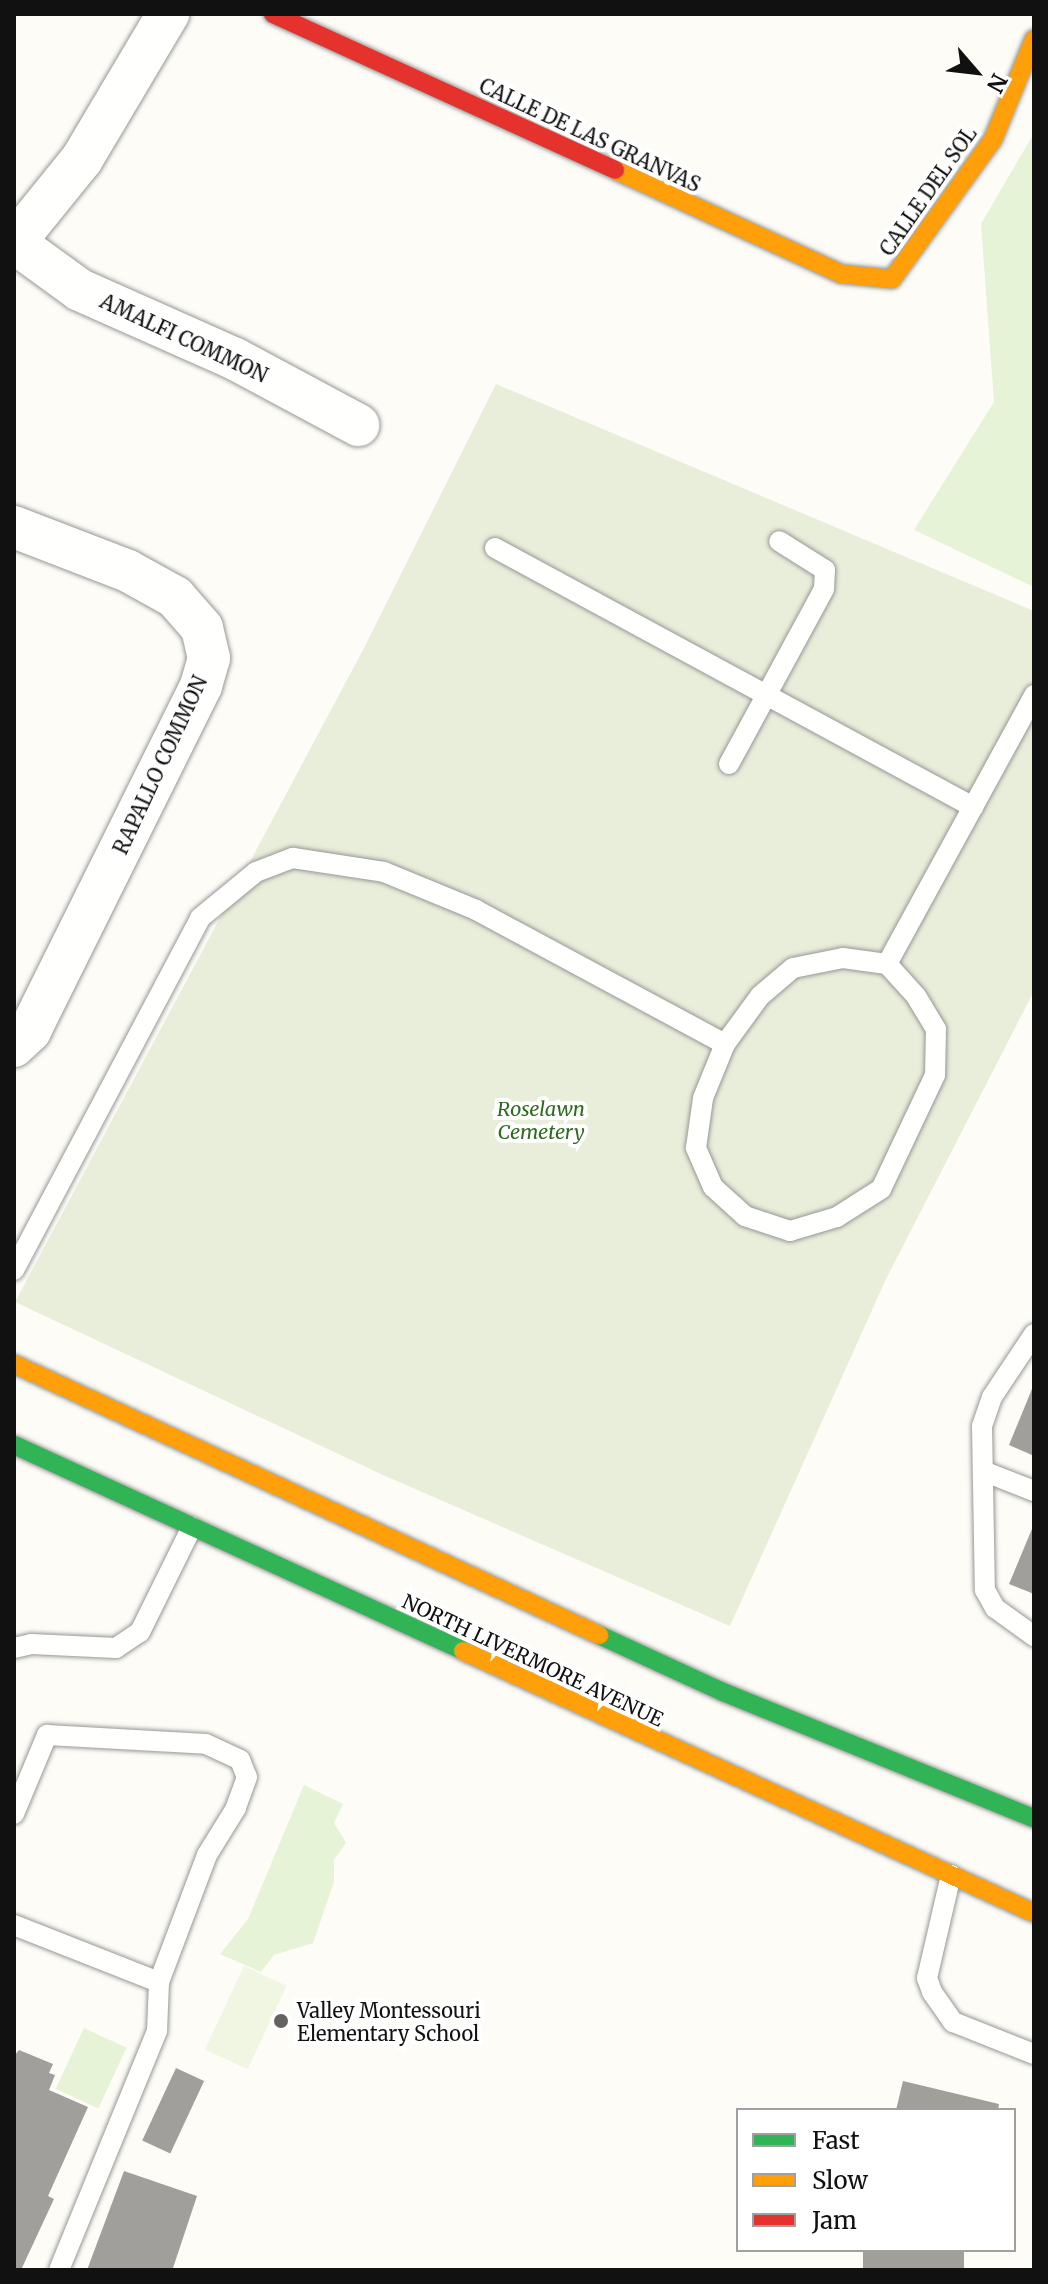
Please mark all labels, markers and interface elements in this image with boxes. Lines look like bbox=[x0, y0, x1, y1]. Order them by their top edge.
north arrow bbox=[936, 32, 1016, 112]
text: N bbox=[981, 69, 1014, 98]
street label: CALLE DE LAS GRANVAS bbox=[476, 73, 704, 197]
street label: CALLE DEL SOL bbox=[875, 122, 981, 260]
street label: AMALFI COMMON bbox=[96, 289, 272, 387]
street label: RAPALLO COMMON bbox=[108, 672, 212, 858]
park label: Roselawn Cemetery bbox=[497, 1096, 585, 1143]
street label: NORTH LIVERMORE AVENUE bbox=[399, 1589, 667, 1731]
place label: Valley Montessouri Elementary School bbox=[297, 1998, 481, 2045]
marker: Valley Montessouri Elementary School bbox=[272, 2012, 290, 2030]
legend bbox=[736, 2108, 1016, 2252]
text: Fast bbox=[812, 2125, 860, 2156]
text: Slow bbox=[812, 2165, 868, 2196]
text: Jam bbox=[812, 2205, 857, 2236]

